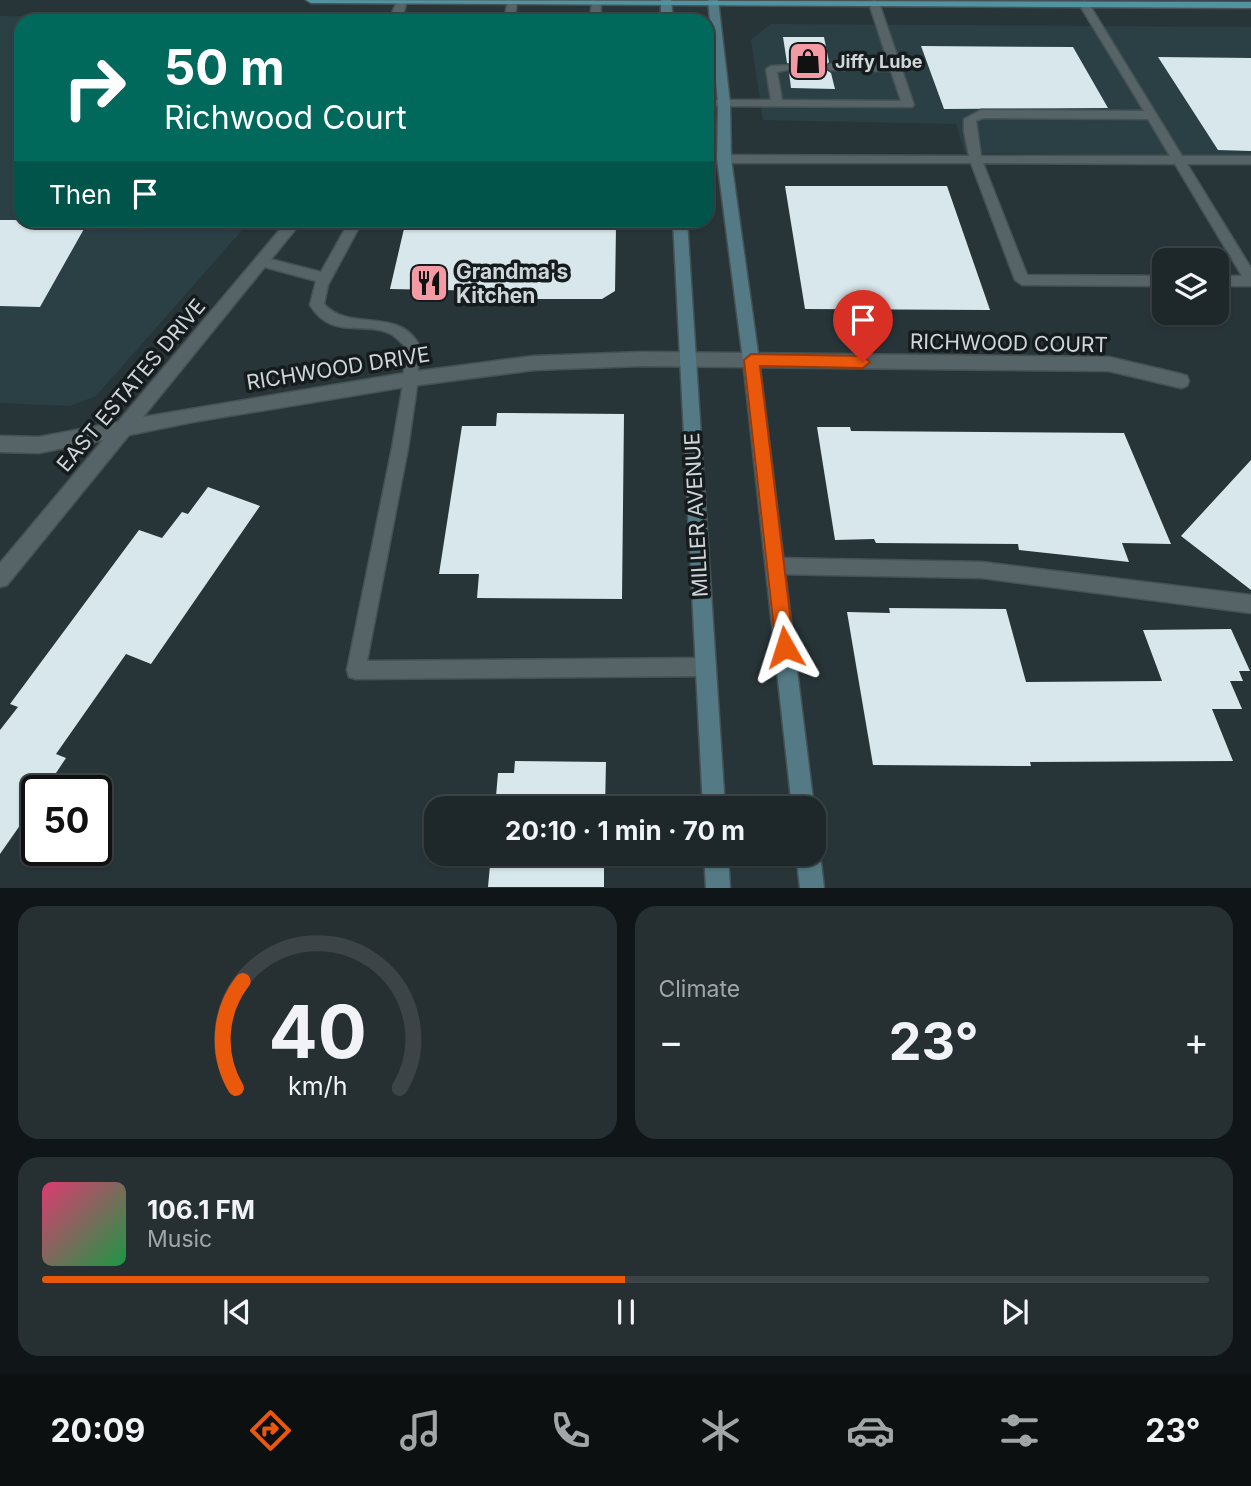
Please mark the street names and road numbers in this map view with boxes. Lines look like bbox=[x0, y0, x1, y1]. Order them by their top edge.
street label: EAST ESTATES DRIVE bbox=[51, 294, 211, 476]
street label: RICHWOOD COURT bbox=[910, 329, 1108, 357]
street label: RICHWOOD DRIVE bbox=[244, 341, 432, 395]
street label: MILLER AVENUE bbox=[679, 432, 713, 598]

